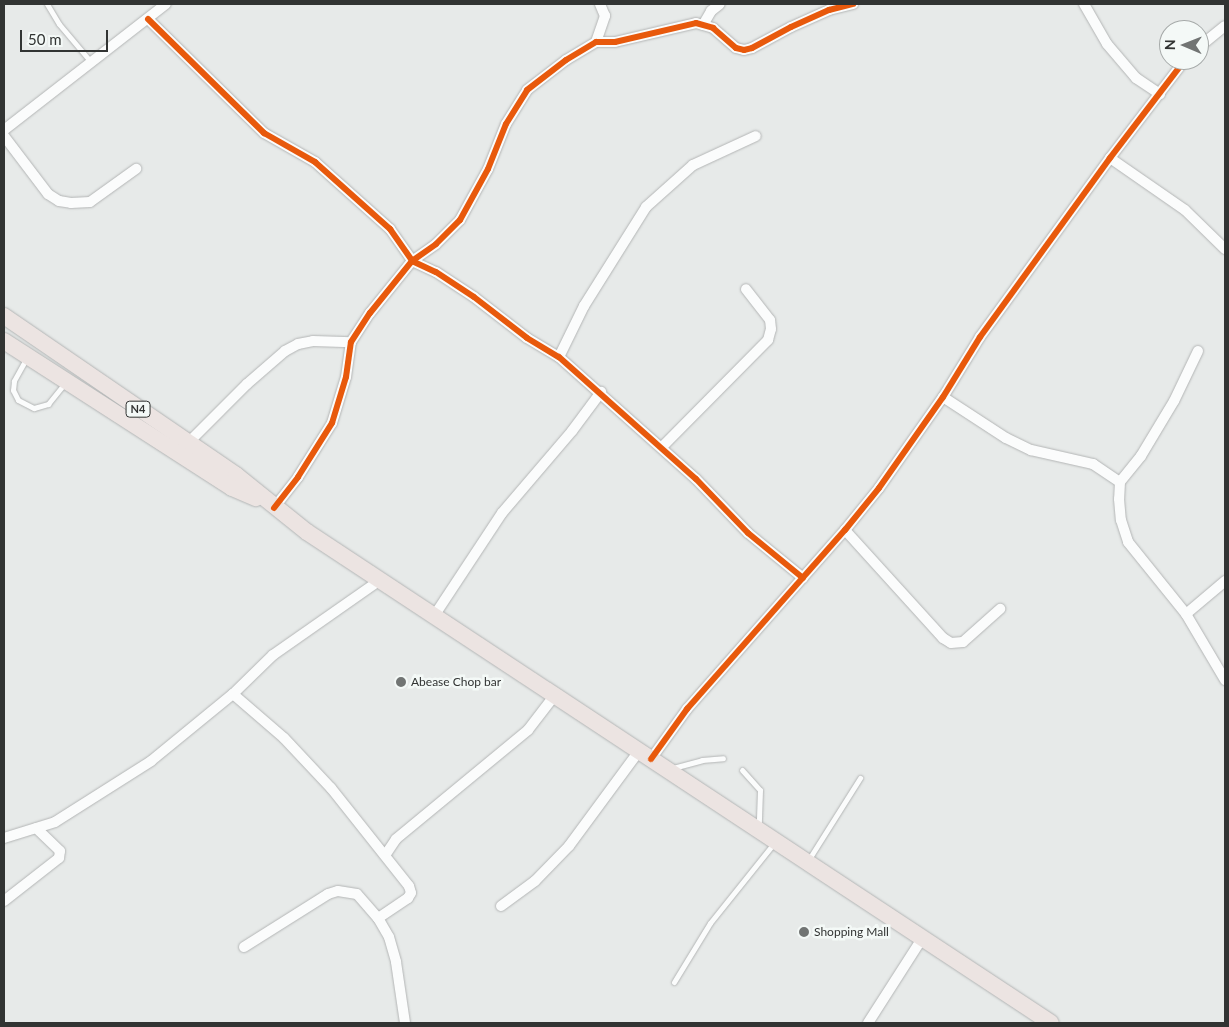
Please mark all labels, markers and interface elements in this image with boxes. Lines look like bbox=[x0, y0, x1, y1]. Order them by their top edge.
scale bar bbox=[22, 20, 110, 52]
north arrow bbox=[1159, 20, 1209, 70]
text: 50 m bbox=[28, 30, 62, 48]
text: N bbox=[1161, 39, 1178, 50]
road number: N4 bbox=[126, 400, 150, 418]
place label: Abease Chop bar bbox=[411, 675, 501, 689]
marker: Abease Chop bar bbox=[395, 676, 407, 688]
place label: Shopping Mall bbox=[814, 925, 889, 939]
marker: Shopping Mall bbox=[798, 926, 810, 938]

